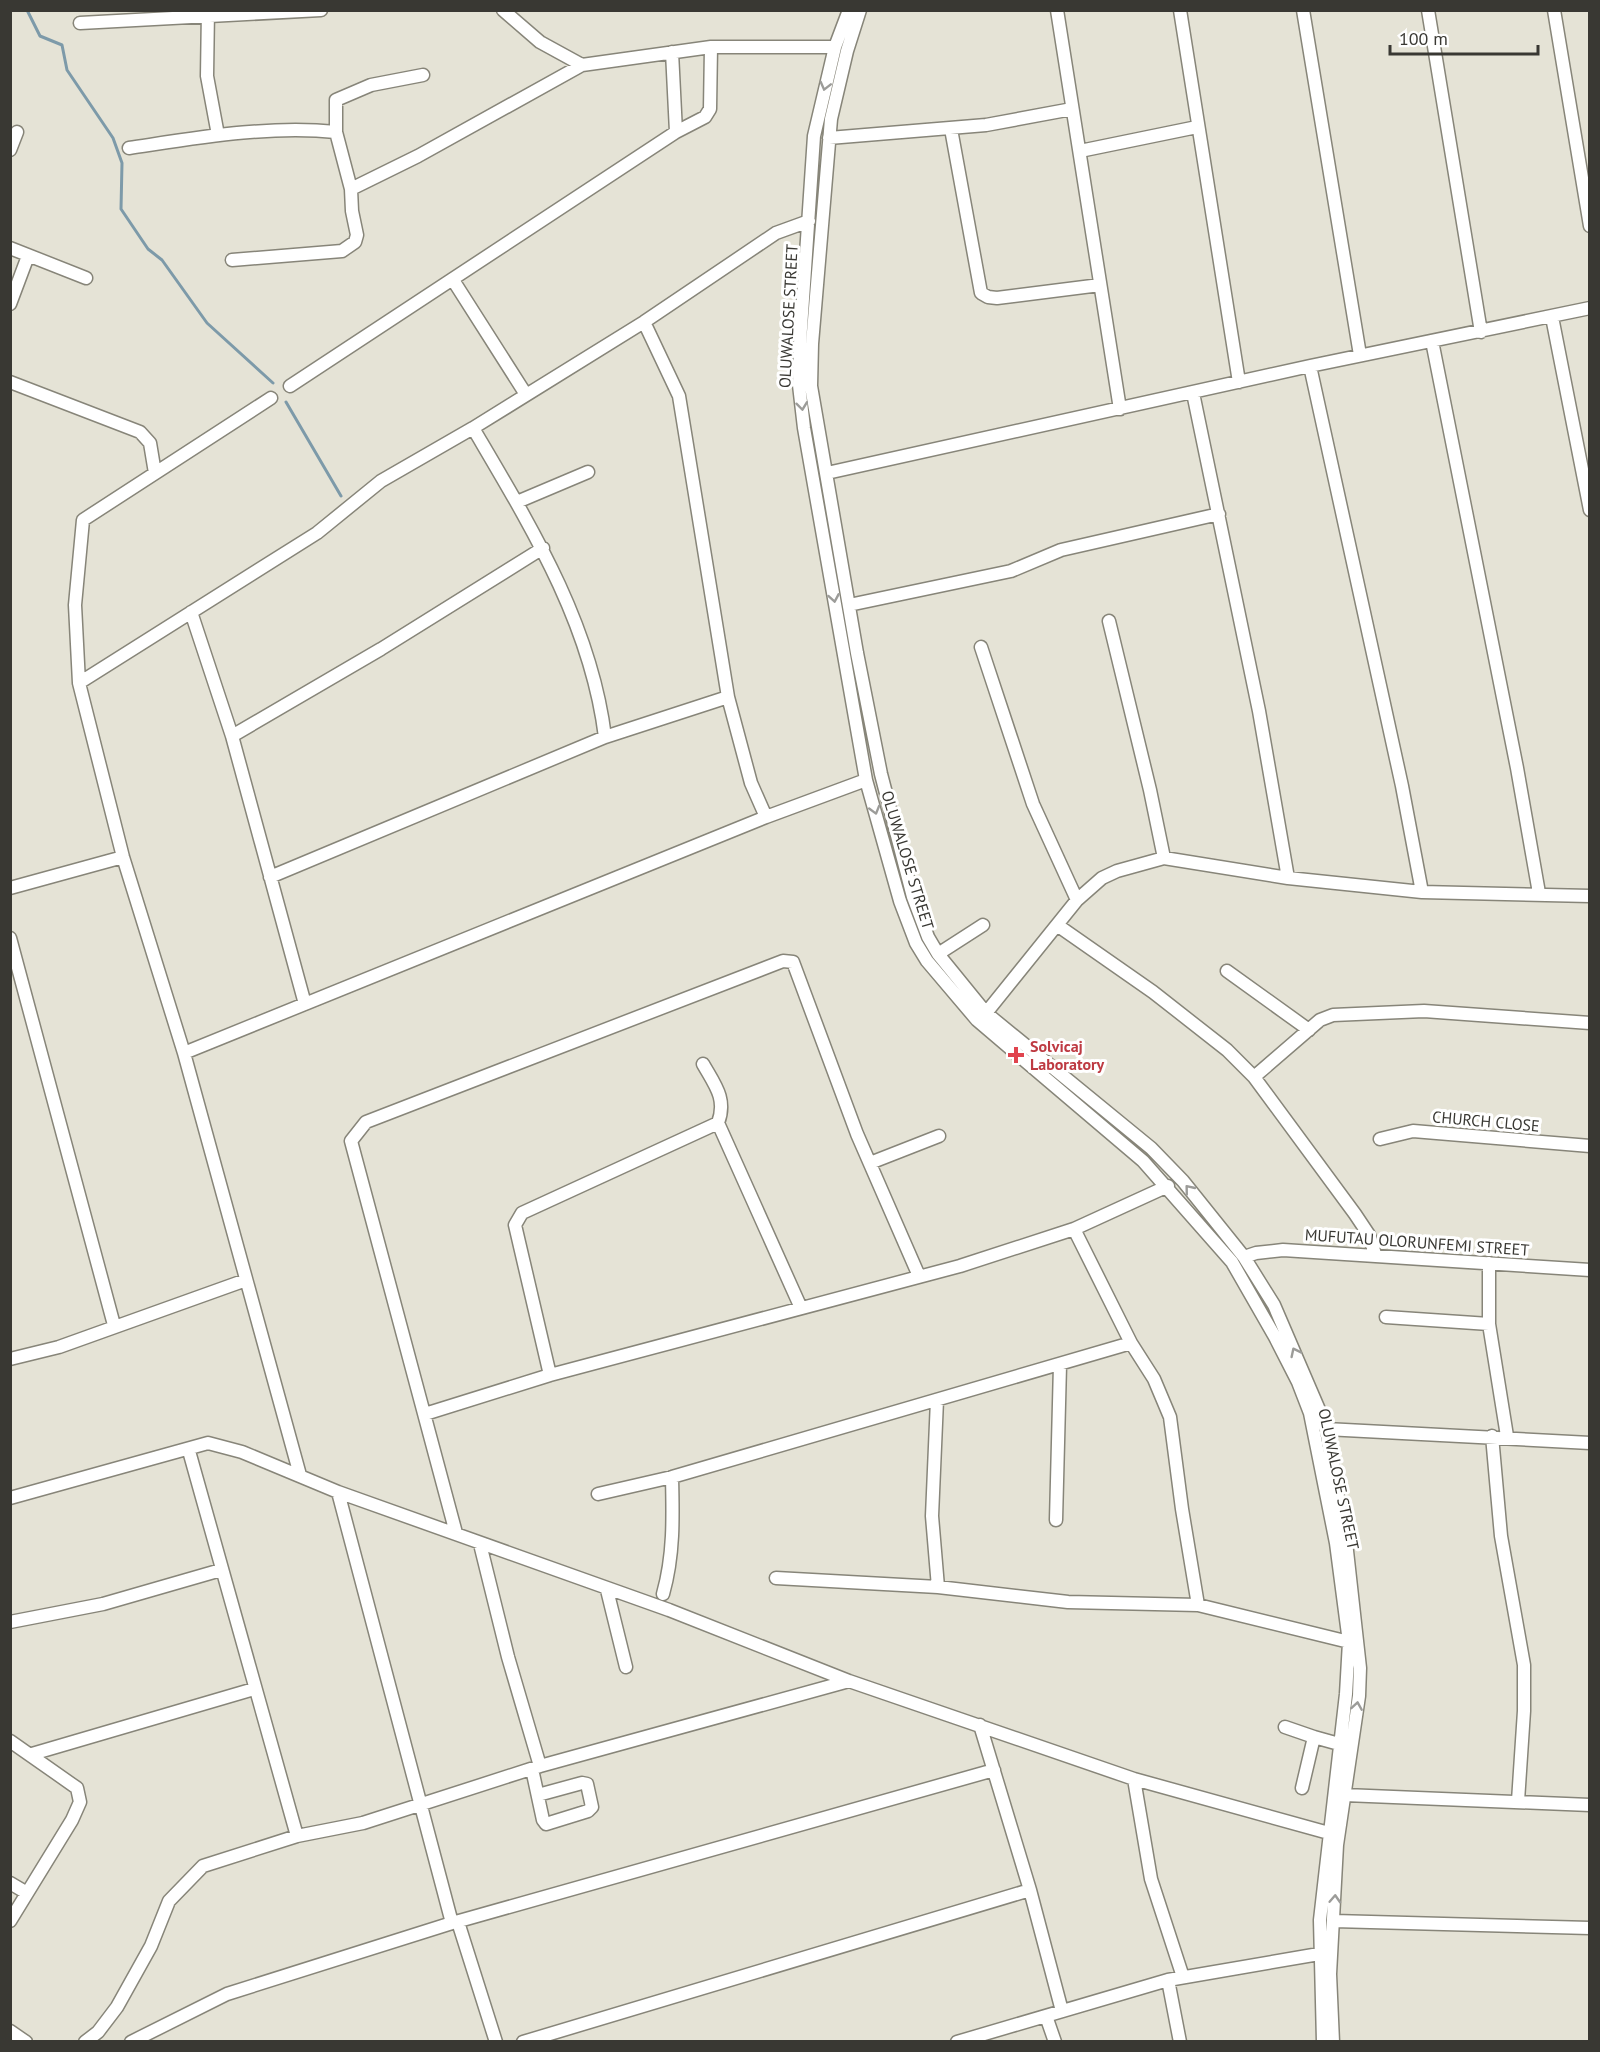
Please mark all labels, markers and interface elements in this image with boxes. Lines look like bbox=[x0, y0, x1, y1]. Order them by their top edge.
scale bar bbox=[1390, 18, 1538, 56]
text: 100 m bbox=[1399, 27, 1448, 50]
one-way arrow bbox=[820, 81, 833, 91]
street label: OLUWALOSE STREET bbox=[774, 243, 802, 389]
one-way arrow bbox=[795, 401, 807, 410]
one-way arrow bbox=[828, 593, 840, 602]
street label: OLUWALOSE STREET bbox=[877, 788, 939, 932]
one-way arrow bbox=[867, 805, 880, 815]
place label: Solvicaj Laboratory bbox=[1030, 1036, 1105, 1074]
marker: Solvicaj Laboratory bbox=[1007, 1046, 1025, 1064]
street label: CHURCH CLOSE bbox=[1431, 1106, 1541, 1136]
one-way arrow bbox=[1185, 1185, 1196, 1196]
street label: MUFUTAU OLORUNFEMI STREET bbox=[1304, 1224, 1530, 1260]
one-way arrow bbox=[1290, 1347, 1302, 1358]
street label: OLUWALOSE STREET bbox=[1314, 1406, 1364, 1552]
one-way arrow bbox=[1351, 1701, 1363, 1710]
one-way arrow bbox=[1328, 1895, 1341, 1904]

